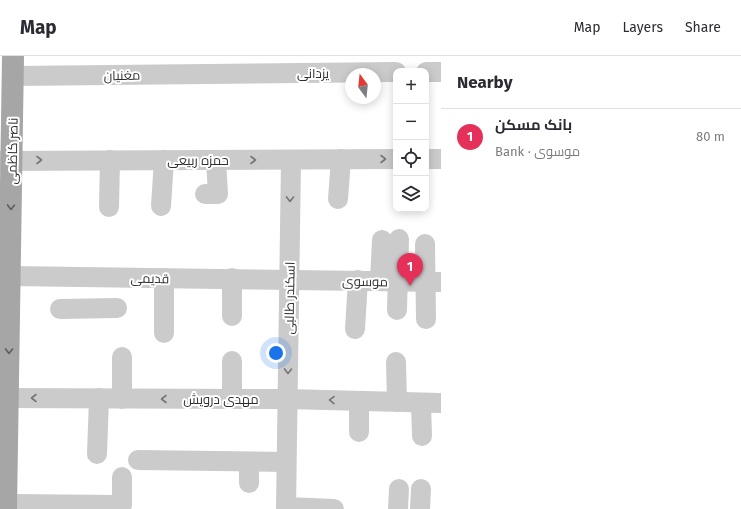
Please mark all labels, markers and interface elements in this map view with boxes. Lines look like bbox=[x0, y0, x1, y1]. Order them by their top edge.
text: Map bbox=[20, 16, 57, 39]
text: Map bbox=[574, 19, 600, 36]
text: Layers bbox=[622, 19, 663, 36]
text: Share bbox=[685, 19, 721, 36]
street label: یزدانی bbox=[297, 66, 330, 81]
street label: مغنیان bbox=[103, 68, 141, 83]
north arrow bbox=[345, 68, 381, 104]
map controls bbox=[393, 68, 429, 212]
button: + bbox=[393, 68, 429, 104]
text: Nearby bbox=[457, 72, 512, 93]
button: − bbox=[393, 104, 429, 140]
text: بانک مسکن bbox=[495, 116, 572, 134]
street label: ناصر کاظمی bbox=[4, 118, 21, 185]
text: 1 bbox=[467, 129, 473, 144]
text: 80 m bbox=[696, 129, 725, 144]
button: locate bbox=[393, 140, 429, 176]
text: Bank · موسوی bbox=[495, 144, 580, 159]
street label: حمزه ربیعی bbox=[167, 153, 229, 168]
one-way arrow bbox=[380, 155, 386, 163]
one-way arrow bbox=[36, 156, 42, 164]
one-way arrow bbox=[250, 156, 256, 164]
button: layers bbox=[393, 176, 429, 212]
one-way arrow bbox=[286, 196, 294, 202]
one-way arrow bbox=[7, 204, 15, 210]
pin: 1 bbox=[397, 253, 423, 286]
street label: اسکندر طالبی bbox=[281, 261, 298, 335]
street label: قدیمی bbox=[131, 271, 169, 286]
street label: موسوی bbox=[342, 274, 388, 289]
your location bbox=[266, 343, 286, 363]
one-way arrow bbox=[5, 348, 13, 354]
one-way arrow bbox=[284, 368, 292, 374]
street label: مهدی درویش bbox=[183, 392, 259, 407]
one-way arrow bbox=[31, 394, 37, 402]
one-way arrow bbox=[161, 395, 167, 403]
one-way arrow bbox=[329, 396, 335, 405]

